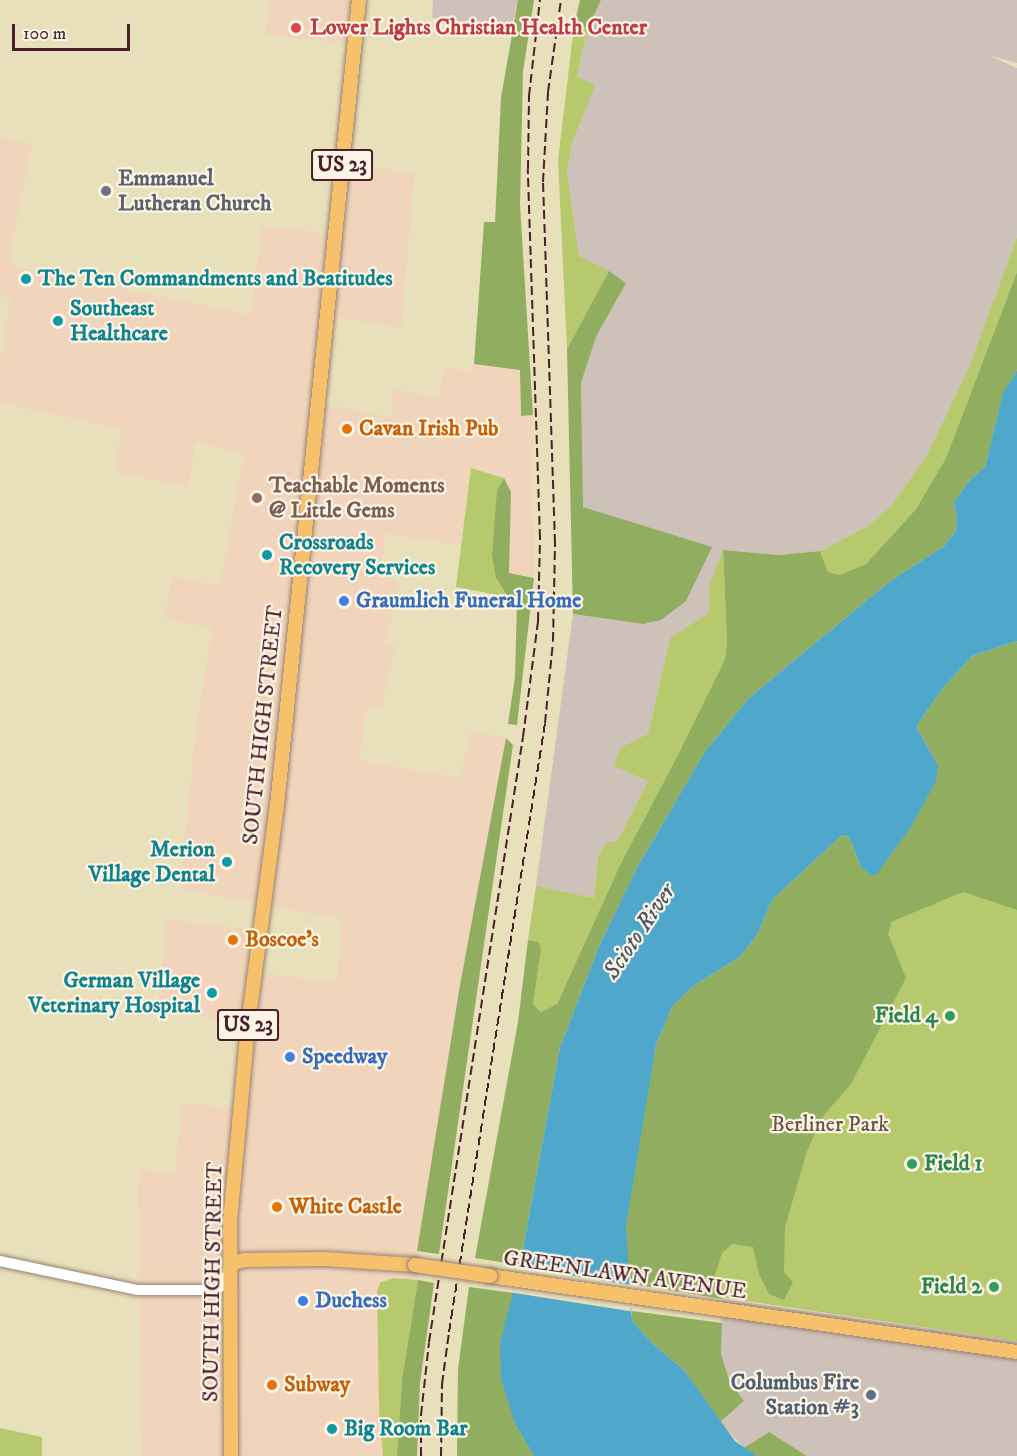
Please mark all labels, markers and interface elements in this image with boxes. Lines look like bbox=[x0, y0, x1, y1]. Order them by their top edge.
scale bar bbox=[15, 12, 134, 50]
place label: Lower Lights Christian Health Center bbox=[310, 15, 647, 41]
marker: Lower Lights Christian Health Center bbox=[287, 19, 305, 37]
text: 100 m bbox=[23, 23, 66, 45]
road number: US 23 bbox=[310, 147, 374, 183]
place label: Emmanuel Lutheran Church bbox=[118, 165, 272, 216]
marker: Emmanuel Lutheran Church bbox=[99, 184, 113, 198]
place label: The Ten Commandments and Beatitudes bbox=[38, 266, 393, 292]
marker: The Ten Commandments and Beatitudes bbox=[19, 272, 33, 286]
place label: Southeast Healthcare bbox=[70, 295, 168, 346]
marker: Southeast Healthcare bbox=[51, 314, 65, 328]
place label: Cavan Irish Pub bbox=[359, 416, 498, 442]
marker: Cavan Irish Pub bbox=[340, 422, 354, 436]
place label: Teachable Moments @ Little Gems bbox=[269, 472, 445, 524]
marker: Teachable Moments @ Little Gems bbox=[250, 491, 264, 505]
place label: Crossroads Recovery Services bbox=[279, 529, 435, 580]
marker: Crossroads Recovery Services bbox=[260, 548, 274, 562]
place label: Graumlich Funeral Home bbox=[356, 588, 581, 614]
marker: Graumlich Funeral Home bbox=[337, 594, 351, 608]
street label: SOUTH HIGH STREET bbox=[237, 604, 289, 846]
place label: Merion Village Dental bbox=[89, 836, 215, 888]
marker: Merion Village Dental bbox=[220, 855, 234, 869]
water label: Scioto River bbox=[598, 879, 682, 985]
place label: Boscoe's bbox=[245, 927, 319, 953]
marker: Boscoe's bbox=[226, 933, 240, 947]
place label: German Village Veterinary Hospital bbox=[28, 967, 200, 1018]
marker: German Village Veterinary Hospital bbox=[205, 986, 219, 1000]
place label: Field 4 bbox=[875, 1003, 938, 1029]
road number: US 23 bbox=[216, 1007, 280, 1043]
marker: Field 4 bbox=[943, 1009, 957, 1023]
place label: Speedway bbox=[302, 1044, 387, 1070]
marker: Speedway bbox=[283, 1050, 297, 1064]
park label: Berliner Park bbox=[771, 1112, 889, 1138]
place label: Field 1 bbox=[924, 1151, 983, 1177]
marker: Field 1 bbox=[905, 1157, 919, 1171]
street label: SOUTH HIGH STREET bbox=[198, 1162, 228, 1402]
place label: White Castle bbox=[289, 1194, 402, 1220]
marker: White Castle bbox=[270, 1200, 284, 1214]
street label: GREENLAWN AVENUE bbox=[502, 1245, 748, 1305]
place label: Field 2 bbox=[921, 1274, 982, 1300]
marker: Field 2 bbox=[987, 1280, 1001, 1294]
place label: Duchess bbox=[315, 1288, 387, 1314]
marker: Duchess bbox=[296, 1294, 310, 1308]
place label: Columbus Fire Station #3 bbox=[731, 1369, 859, 1420]
place label: Subway bbox=[284, 1372, 350, 1398]
marker: Subway bbox=[265, 1378, 279, 1392]
marker: Columbus Fire Station #3 bbox=[864, 1388, 878, 1402]
place label: Big Room Bar bbox=[344, 1416, 468, 1442]
marker: Big Room Bar bbox=[325, 1422, 339, 1436]

